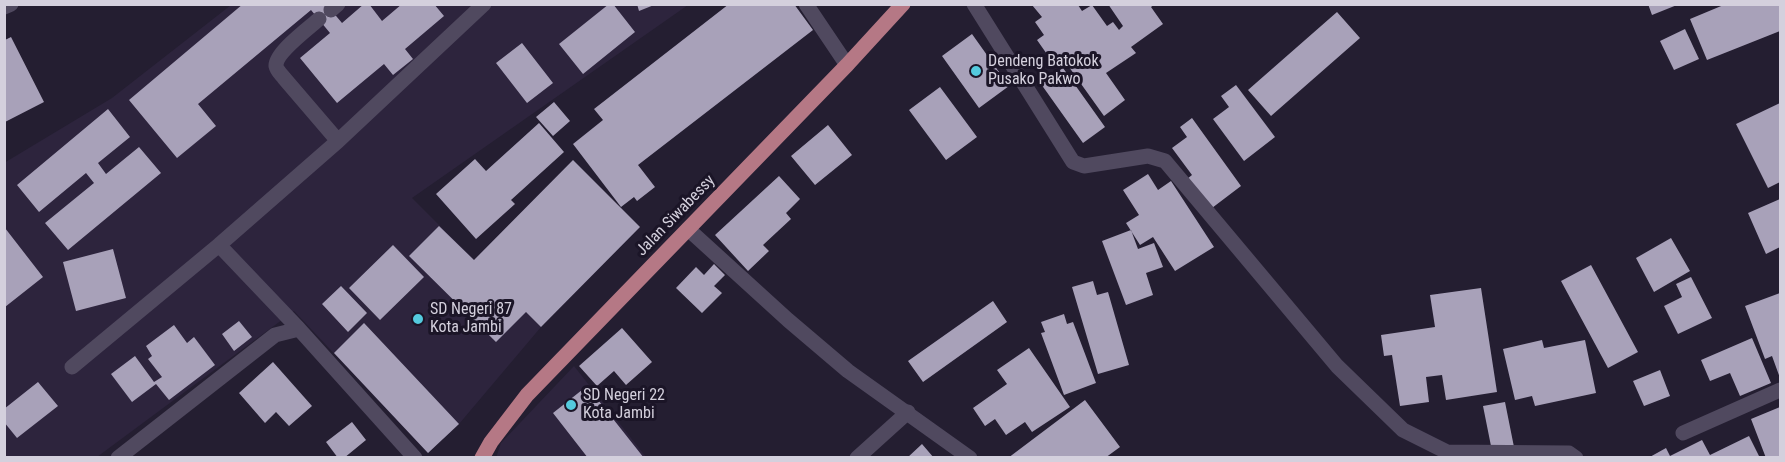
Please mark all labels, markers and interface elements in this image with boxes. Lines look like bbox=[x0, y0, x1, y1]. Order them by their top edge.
place label: Dendeng Batokok Pusako Pakwo bbox=[988, 52, 1099, 90]
marker: Dendeng Batokok Pusako Pakwo bbox=[969, 64, 983, 78]
street label: Jalan Siwabessy bbox=[633, 172, 719, 260]
place label: SD Negeri 87 Kota Jambi bbox=[430, 300, 512, 338]
marker: SD Negeri 87 Kota Jambi bbox=[411, 312, 425, 326]
place label: SD Negeri 22 Kota Jambi bbox=[583, 386, 665, 424]
marker: SD Negeri 22 Kota Jambi bbox=[564, 398, 578, 412]

